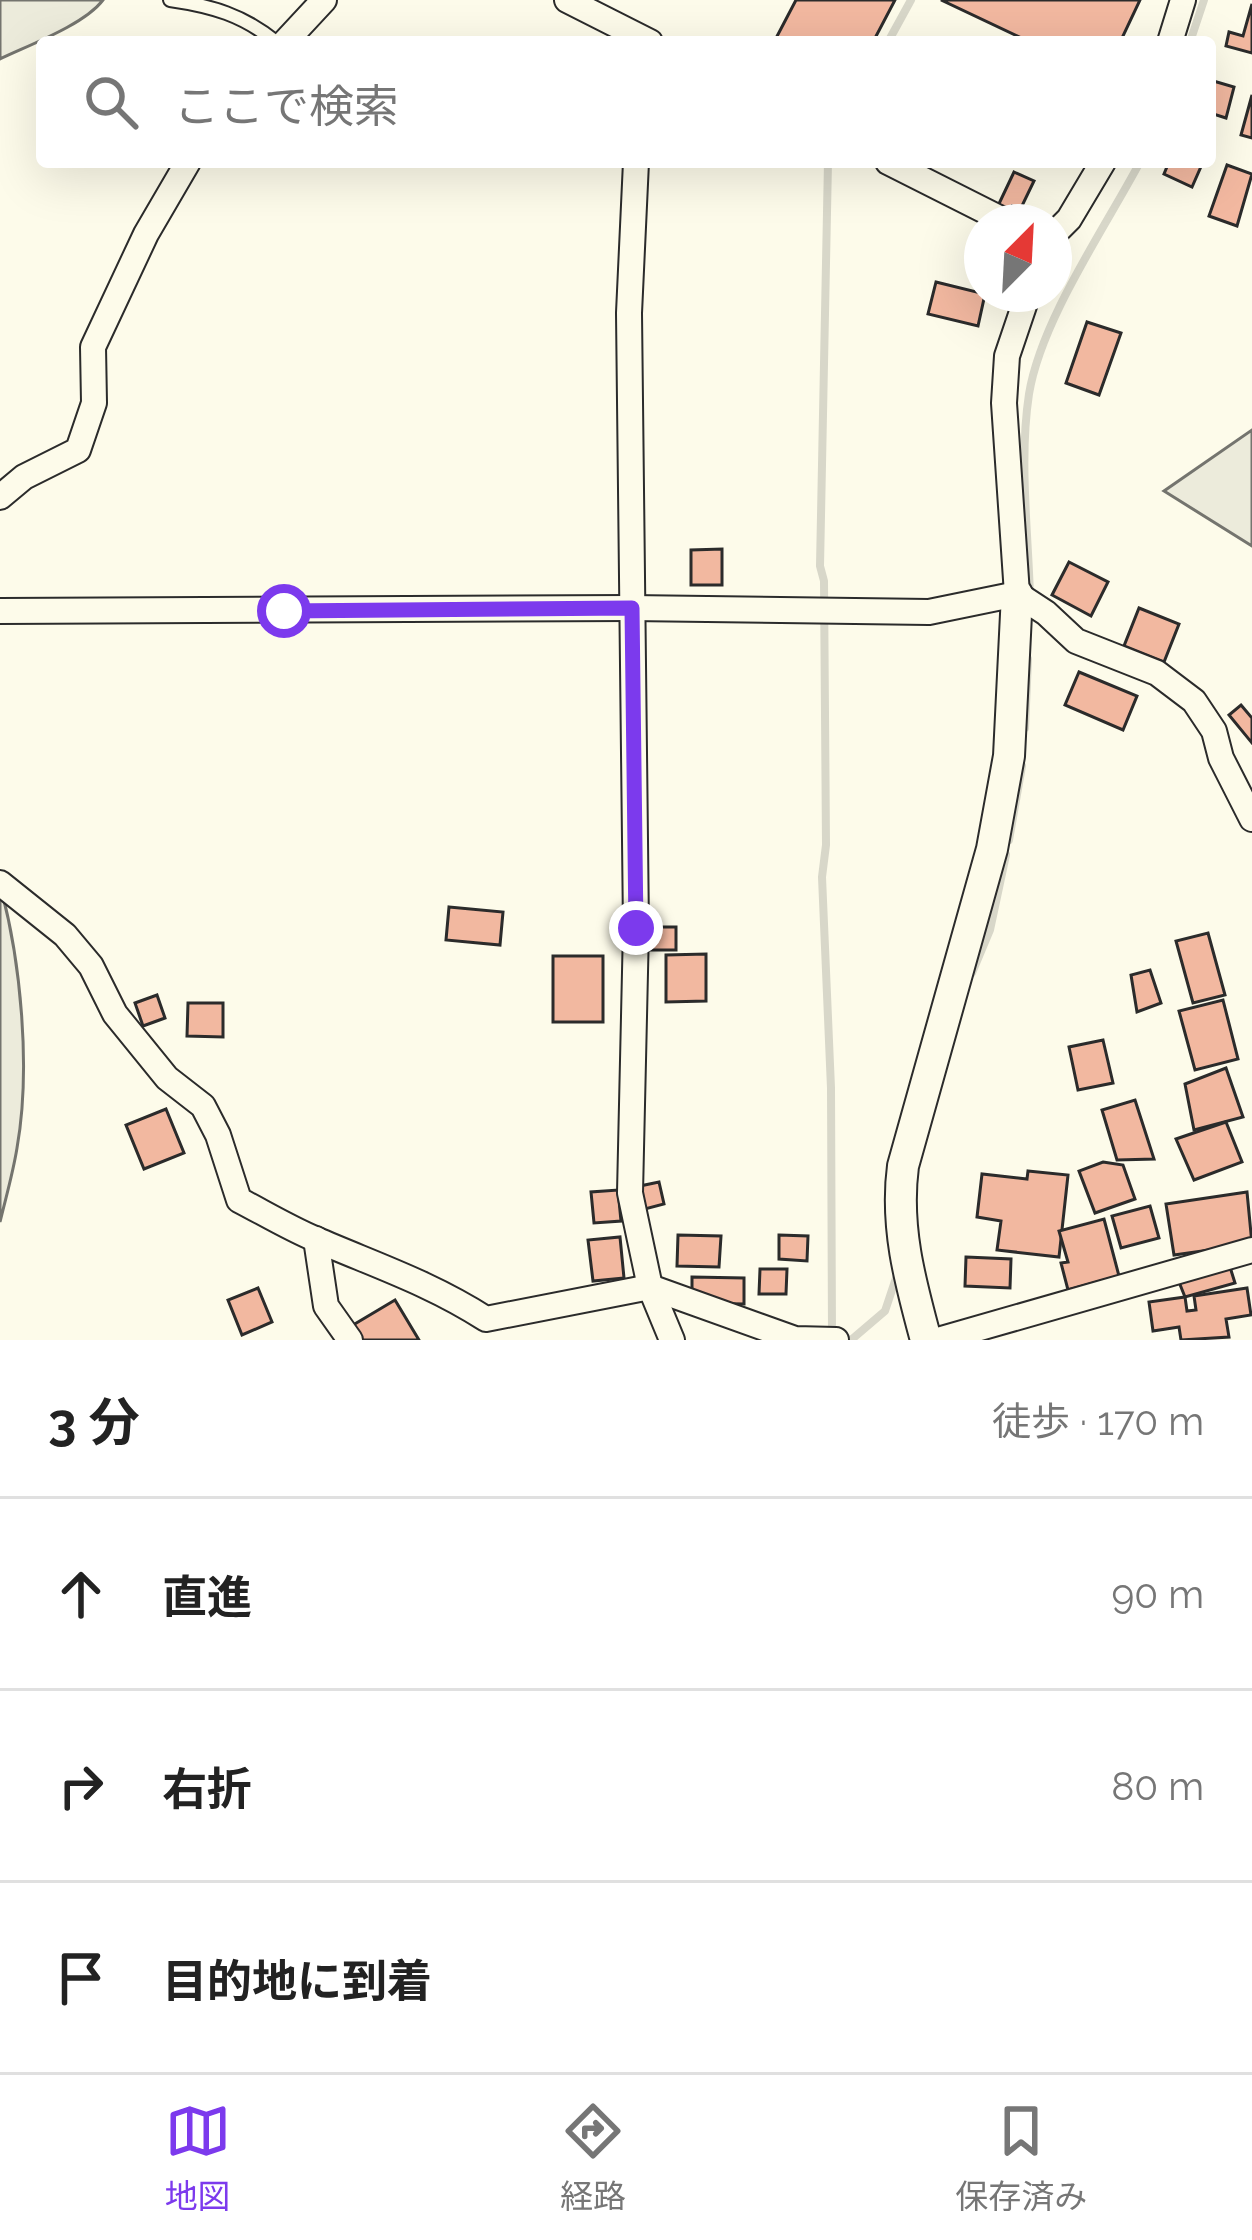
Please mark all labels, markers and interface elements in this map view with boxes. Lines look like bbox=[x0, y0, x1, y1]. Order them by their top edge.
search box bbox=[36, 36, 1216, 168]
icon: search bbox=[78, 69, 144, 135]
text: ここで検索 bbox=[174, 80, 399, 133]
north arrow bbox=[964, 204, 1072, 312]
route start bbox=[257, 584, 311, 638]
route end bbox=[609, 901, 663, 955]
text: 3 分 bbox=[48, 1392, 140, 1452]
text: 徒歩 · 170 m bbox=[992, 1398, 1204, 1444]
icon: ahead bbox=[48, 1561, 114, 1627]
text: 直進 bbox=[162, 1571, 252, 1624]
text: 90 m bbox=[1111, 1571, 1204, 1617]
icon: right bbox=[48, 1753, 114, 1819]
text: 右折 bbox=[162, 1763, 252, 1816]
text: 80 m bbox=[1111, 1763, 1204, 1809]
icon: arrive bbox=[48, 1945, 114, 2011]
text: 目的地に到着 bbox=[162, 1955, 432, 2008]
tab: 地図 bbox=[165, 2098, 231, 2218]
tab: 経路 bbox=[560, 2098, 626, 2218]
tab: 保存済み bbox=[955, 2098, 1087, 2218]

